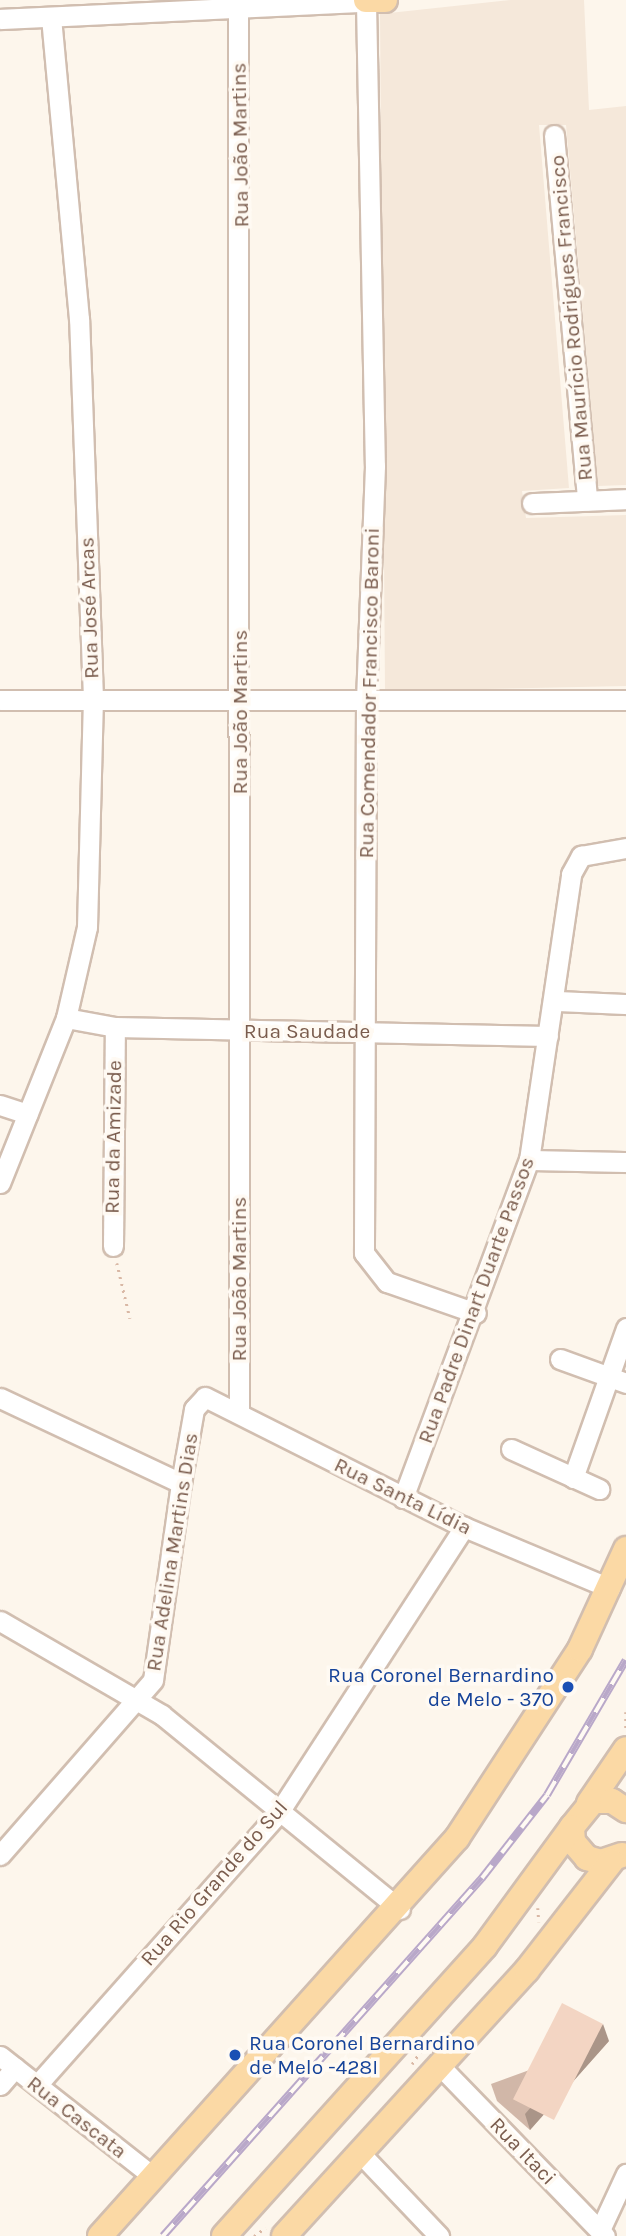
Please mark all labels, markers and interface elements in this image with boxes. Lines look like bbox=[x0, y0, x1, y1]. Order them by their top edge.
street label: Rua João Martins bbox=[226, 62, 254, 228]
street label: Rua Maurício Rodrigues Francisco bbox=[544, 154, 598, 482]
street label: Rua Comendador Francisco Baroni bbox=[354, 527, 384, 859]
street label: Rua José Arcas bbox=[74, 537, 104, 679]
street label: Rua João Martins bbox=[227, 630, 253, 794]
street label: Rua Saudade bbox=[244, 1018, 370, 1044]
street label: Rua da Amizade bbox=[99, 1060, 127, 1214]
street label: Rua Padre Dinart Duarte Passos bbox=[412, 1153, 540, 1447]
street label: Rua João Martins bbox=[226, 1197, 252, 1361]
street label: Rua Adelina Martins Dias bbox=[141, 1431, 203, 1673]
street label: Rua Santa Lídia bbox=[330, 1452, 476, 1540]
place label: Rua Coronel Bernardino de Melo - 370 bbox=[328, 1662, 554, 1712]
marker: Rua Coronel Bernardino de Melo - 370 bbox=[560, 1679, 576, 1695]
street label: Rua Rio Grande do Sul bbox=[135, 1795, 293, 1971]
place label: Rua Coronel Bernardino de Melo -428I bbox=[249, 2030, 475, 2080]
marker: Rua Coronel Bernardino de Melo -428I bbox=[227, 2047, 243, 2063]
street label: Rua Cascata bbox=[22, 2070, 132, 2164]
street label: Rua Itaci bbox=[485, 2112, 561, 2190]

